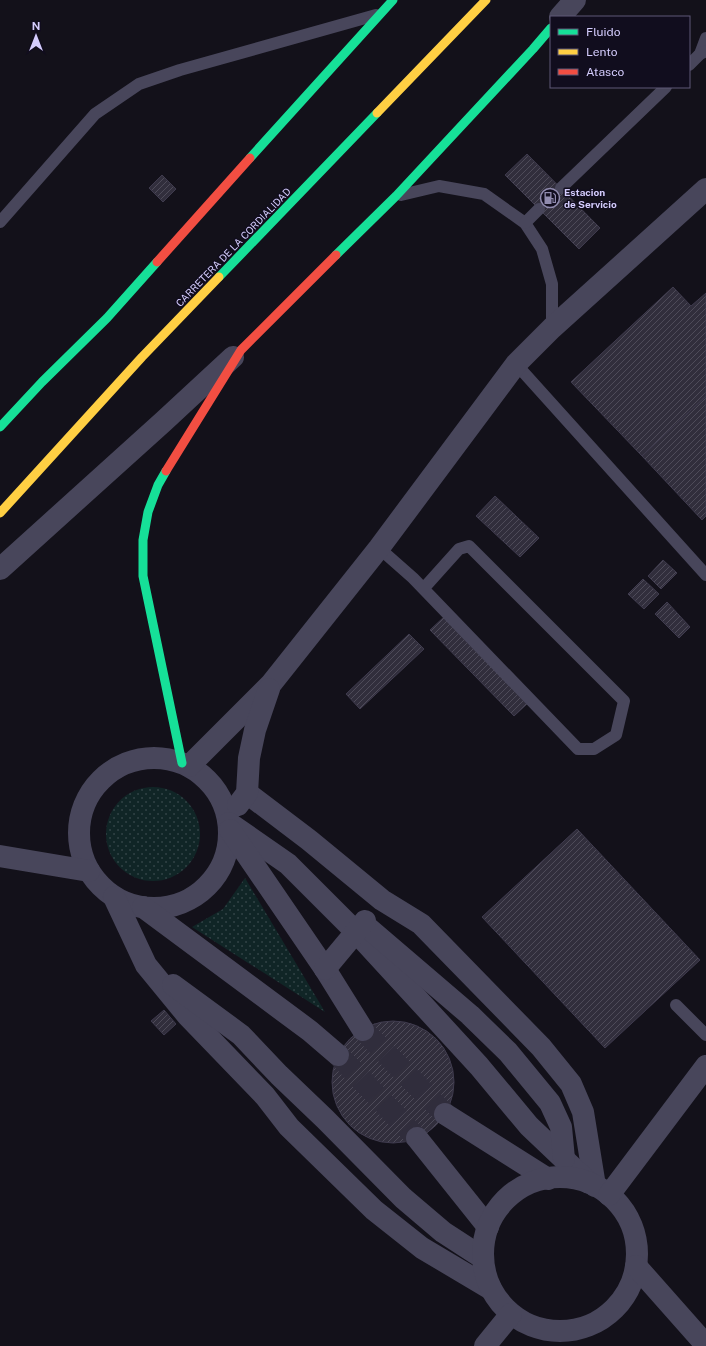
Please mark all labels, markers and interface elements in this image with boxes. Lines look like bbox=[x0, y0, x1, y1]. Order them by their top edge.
north arrow bbox=[16, 16, 56, 56]
legend bbox=[550, 16, 690, 88]
text: N bbox=[32, 20, 40, 32]
text: Fluido bbox=[586, 25, 621, 39]
text: Lento bbox=[586, 45, 618, 59]
text: Atasco bbox=[586, 65, 625, 79]
street label: CARRETERA DE LA CORDIALIDAD bbox=[173, 185, 293, 309]
place label: Estacion de Servicio bbox=[564, 186, 617, 210]
fuel station icon: Estacion de Servicio bbox=[539, 187, 561, 209]

